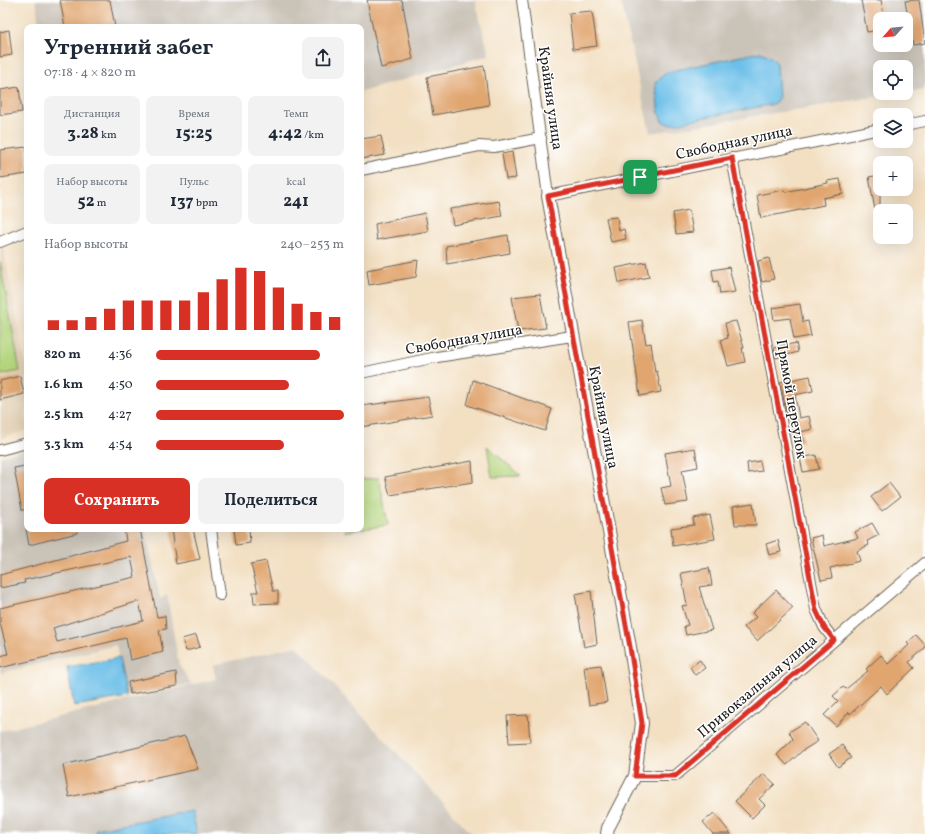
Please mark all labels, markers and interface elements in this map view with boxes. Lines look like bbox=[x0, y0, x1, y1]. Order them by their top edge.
north arrow bbox=[873, 12, 913, 52]
map controls bbox=[873, 12, 913, 244]
text: Утренний забег bbox=[44, 33, 213, 64]
button: share bbox=[302, 37, 344, 79]
street label: Крайняя улица bbox=[532, 45, 567, 151]
button: locate bbox=[873, 60, 913, 100]
text: 07:18 · 4 × 820 m bbox=[44, 64, 136, 82]
text: Дистанция bbox=[64, 107, 120, 122]
text: Время bbox=[178, 107, 210, 122]
text: Темп bbox=[284, 107, 308, 122]
button: layers bbox=[873, 108, 913, 148]
street label: Свободная улица bbox=[674, 121, 794, 166]
text: 3.28 bbox=[67, 122, 99, 145]
text: 15:25 bbox=[176, 122, 212, 145]
text: 4:42 bbox=[268, 122, 302, 145]
text: km bbox=[99, 128, 117, 143]
text: /km bbox=[302, 128, 324, 143]
button: + bbox=[873, 156, 913, 196]
pin bbox=[623, 160, 657, 194]
icon: arrive bbox=[629, 166, 651, 188]
text: Набор высоты bbox=[56, 175, 128, 190]
text: Пульс bbox=[179, 175, 209, 190]
text: kcal bbox=[286, 175, 306, 190]
text: 52 bbox=[78, 190, 95, 213]
text: 137 bbox=[170, 190, 194, 213]
text: 241 bbox=[283, 190, 309, 213]
text: m bbox=[95, 196, 106, 211]
text: bpm bbox=[194, 196, 218, 211]
button: − bbox=[873, 204, 913, 244]
text: Набор высоты bbox=[44, 236, 128, 254]
text: 240–253 m bbox=[280, 236, 344, 254]
street label: Свободная улица bbox=[404, 320, 524, 361]
street label: Прямой переулок bbox=[770, 338, 811, 461]
text: 820 m bbox=[44, 346, 81, 364]
text: 4:36 bbox=[108, 346, 132, 364]
street label: Крайняя улица bbox=[582, 364, 623, 471]
text: 1.6 km bbox=[44, 376, 83, 394]
text: 4:50 bbox=[108, 376, 133, 394]
text: 2.5 km bbox=[44, 406, 84, 424]
text: 4:27 bbox=[108, 406, 132, 424]
text: 3.3 km bbox=[44, 436, 84, 454]
text: 4:54 bbox=[108, 436, 133, 454]
button: Сохранить bbox=[44, 478, 190, 524]
button: Поделиться bbox=[198, 478, 344, 524]
street label: Привокзальная улица bbox=[694, 631, 822, 744]

